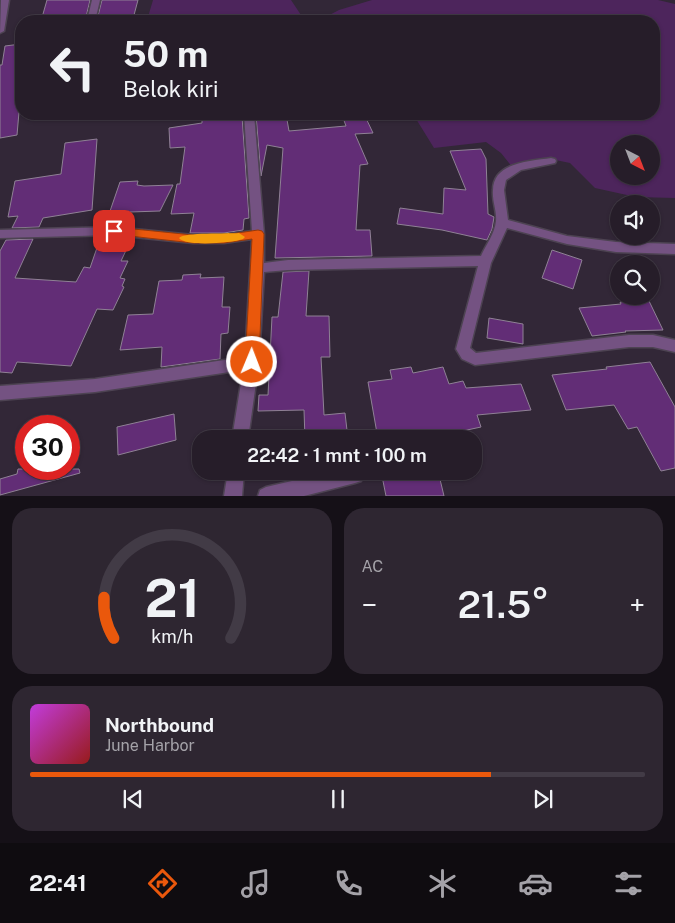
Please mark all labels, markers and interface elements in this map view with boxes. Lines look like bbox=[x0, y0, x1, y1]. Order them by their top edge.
text: 50 m bbox=[123, 34, 208, 75]
icon: left bbox=[40, 35, 105, 100]
text: Belok kiri bbox=[123, 76, 219, 102]
north arrow bbox=[610, 135, 660, 185]
map controls bbox=[610, 135, 660, 305]
button: sound bbox=[610, 195, 660, 245]
pin bbox=[93, 210, 135, 252]
icon: arrive bbox=[100, 217, 128, 245]
button: search bbox=[610, 255, 660, 305]
position arrow bbox=[225, 335, 277, 387]
speed limit sign: 30 bbox=[15, 415, 80, 480]
text: 22:42 · 1 mnt · 100 m bbox=[247, 444, 427, 466]
text: AC bbox=[362, 557, 383, 576]
text: 21 bbox=[144, 568, 199, 629]
text: 21.5° bbox=[457, 582, 549, 627]
text: − bbox=[362, 588, 377, 621]
text: + bbox=[629, 588, 645, 621]
text: km/h bbox=[151, 626, 193, 647]
text: Northbound bbox=[105, 714, 214, 736]
text: June Harbor bbox=[105, 736, 195, 755]
icon: previous bbox=[119, 785, 147, 813]
icon: pause bbox=[324, 785, 352, 813]
icon: next bbox=[529, 785, 557, 813]
icon: directions bbox=[145, 866, 180, 901]
icon: music bbox=[238, 866, 273, 901]
icon: phone bbox=[331, 866, 366, 901]
icon: climate bbox=[425, 866, 460, 901]
icon: car bbox=[518, 866, 553, 901]
icon: filters bbox=[611, 866, 646, 901]
text: 22:41 bbox=[29, 870, 87, 896]

